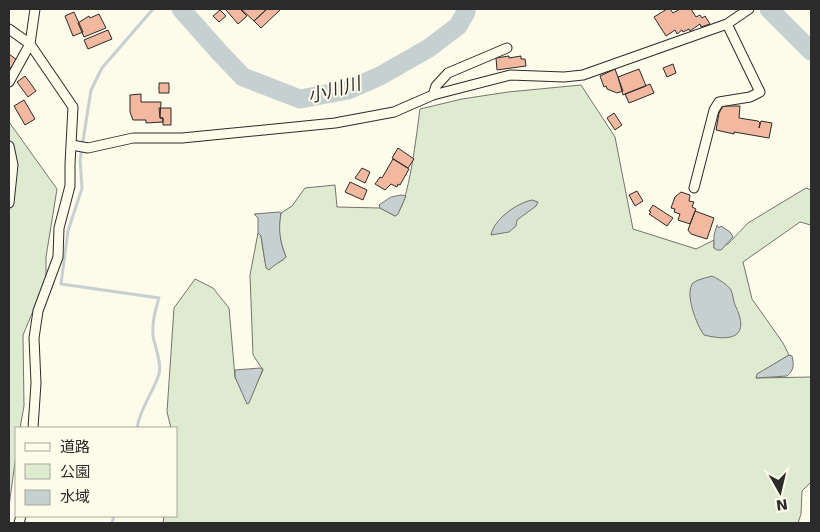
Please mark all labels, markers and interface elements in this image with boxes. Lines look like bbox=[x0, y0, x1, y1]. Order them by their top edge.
water label: 小川川 bbox=[305, 72, 365, 107]
legend bbox=[15, 427, 178, 517]
text: 道路 bbox=[60, 438, 90, 456]
text: 公園 bbox=[60, 463, 90, 481]
north arrow bbox=[755, 467, 805, 517]
text: 水域 bbox=[60, 488, 90, 506]
text: N bbox=[775, 496, 789, 514]

